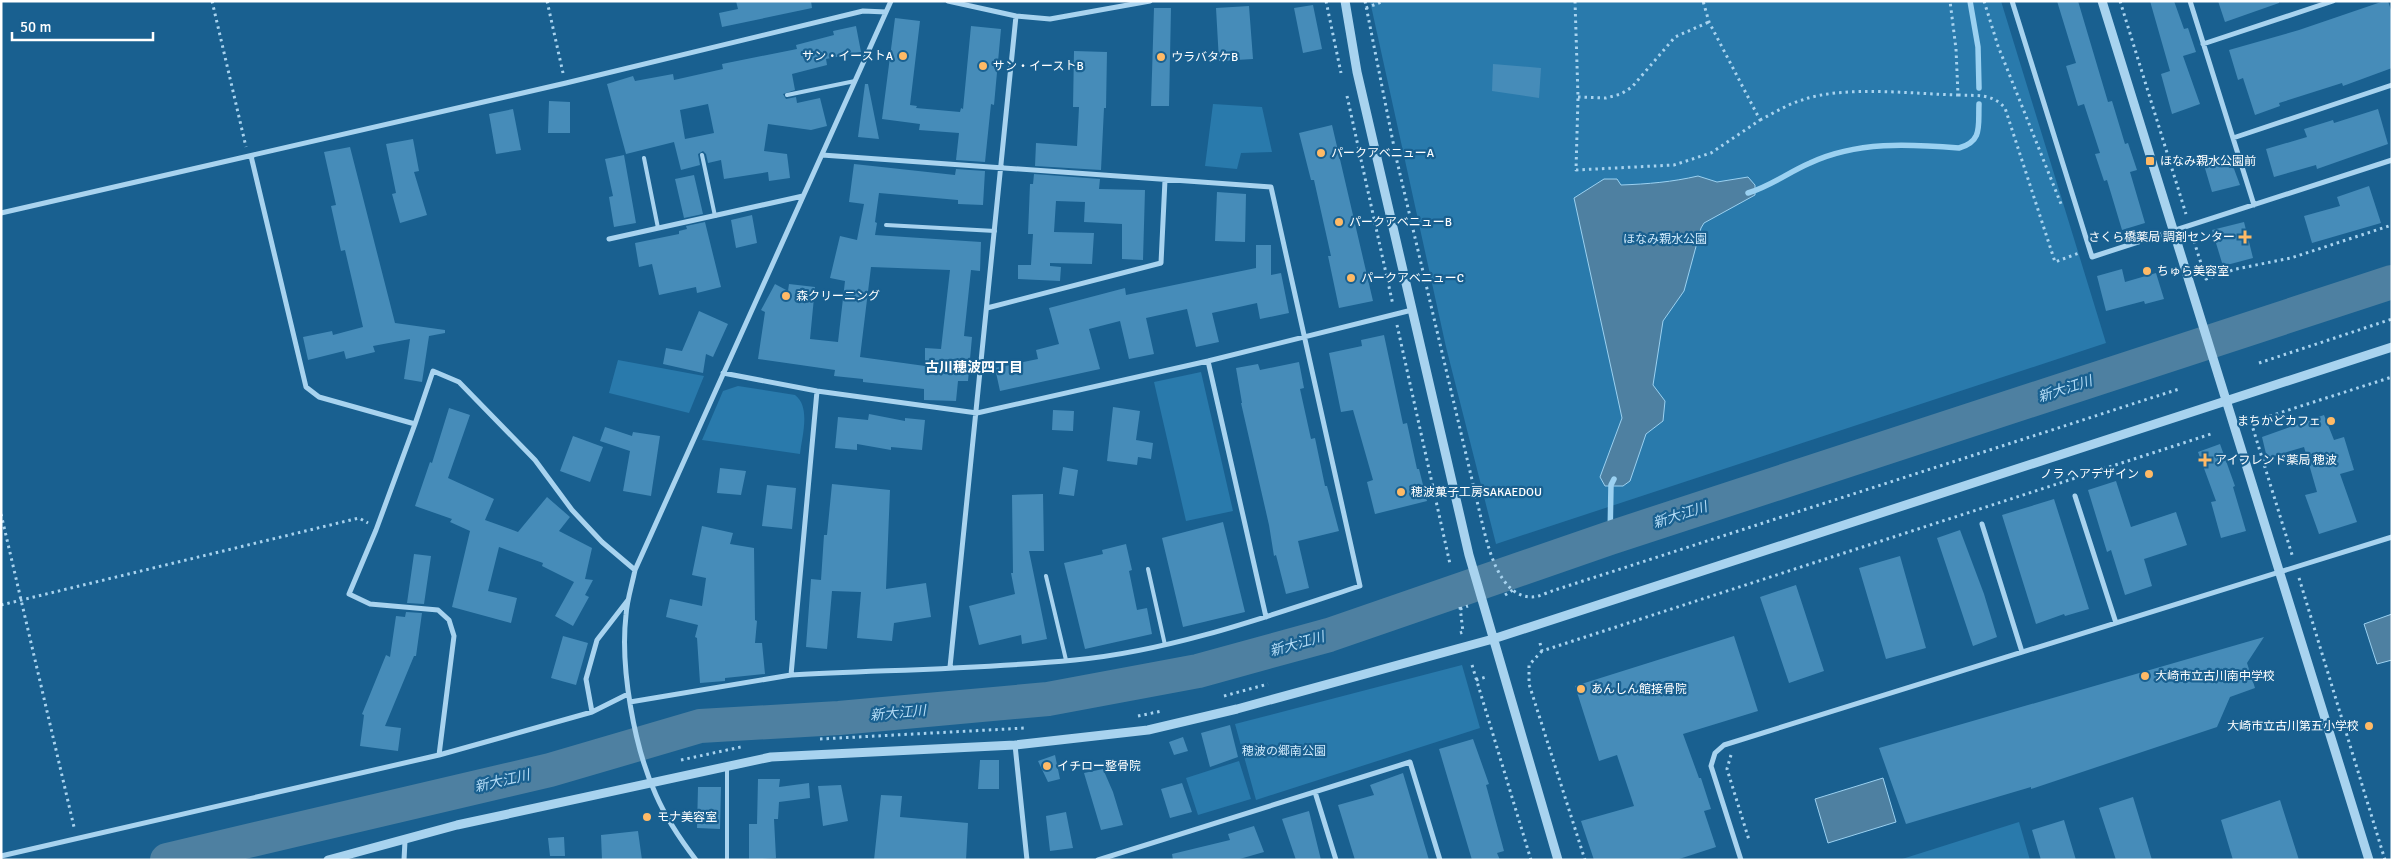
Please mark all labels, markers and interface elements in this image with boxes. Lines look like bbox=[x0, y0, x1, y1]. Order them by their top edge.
scale bar bbox=[12, 10, 154, 42]
text: 50 m bbox=[20, 18, 51, 36]
place label: サン・イーストA bbox=[802, 49, 894, 64]
marker: サン・イーストA bbox=[897, 50, 909, 62]
place label: ウラバタケB bbox=[1171, 50, 1238, 65]
marker: ウラバタケB bbox=[1155, 51, 1167, 63]
place label: サン・イーストB bbox=[993, 59, 1084, 74]
marker: サン・イーストB bbox=[977, 60, 989, 72]
place label: パークアベニューA bbox=[1331, 146, 1435, 161]
marker: パークアベニューA bbox=[1315, 147, 1327, 159]
place label: ほなみ親水公園前 bbox=[2160, 154, 2256, 169]
marker: ほなみ親水公園前 bbox=[2144, 155, 2156, 167]
place label: パークアベニューB bbox=[1349, 215, 1452, 230]
marker: パークアベニューB bbox=[1333, 216, 1345, 228]
place label: さくら橋薬局 調剤センター bbox=[2088, 230, 2235, 245]
marker: さくら橋薬局 調剤センター bbox=[2239, 231, 2251, 243]
park label: ほなみ親水公園 bbox=[1623, 232, 1707, 247]
place label: ちゅら美容室 bbox=[2157, 264, 2229, 279]
marker: ちゅら美容室 bbox=[2141, 265, 2153, 277]
place label: パークアベニューC bbox=[1361, 271, 1464, 286]
marker: パークアベニューC bbox=[1345, 272, 1357, 284]
place label: 森クリーニング bbox=[796, 289, 880, 304]
marker: 森クリーニング bbox=[780, 290, 792, 302]
district label: 古川穂波四丁目 bbox=[925, 359, 1023, 376]
water label: 新大江川 bbox=[2036, 372, 2096, 406]
place label: まちかどカフェ bbox=[2237, 414, 2321, 429]
marker: まちかどカフェ bbox=[2325, 415, 2337, 427]
place label: アイフレンド薬局 穂波 bbox=[2215, 453, 2337, 468]
marker: アイフレンド薬局 穂波 bbox=[2199, 454, 2211, 466]
place label: ノラ ヘアデザイン bbox=[2040, 467, 2139, 482]
marker: ノラ ヘアデザイン bbox=[2143, 468, 2155, 480]
place label: 穂波菓子工房SAKAEDOU bbox=[1411, 485, 1542, 500]
marker: 穂波菓子工房SAKAEDOU bbox=[1395, 486, 1407, 498]
water label: 新大江川 bbox=[1651, 498, 1711, 532]
water label: 新大江川 bbox=[1268, 628, 1328, 660]
place label: 大崎市立古川南中学校 bbox=[2155, 669, 2275, 684]
marker: 大崎市立古川南中学校 bbox=[2139, 670, 2151, 682]
place label: あんしん館接骨院 bbox=[1591, 682, 1687, 697]
marker: あんしん館接骨院 bbox=[1575, 683, 1587, 695]
water label: 新大江川 bbox=[869, 702, 929, 724]
place label: 大崎市立古川第五小学校 bbox=[2227, 719, 2359, 734]
marker: 大崎市立古川第五小学校 bbox=[2363, 720, 2375, 732]
park label: 穂波の郷南公園 bbox=[1242, 744, 1326, 759]
place label: イチロー整骨院 bbox=[1057, 759, 1141, 774]
marker: イチロー整骨院 bbox=[1041, 760, 1053, 772]
water label: 新大江川 bbox=[473, 766, 533, 796]
place label: モナ美容室 bbox=[657, 810, 717, 825]
marker: モナ美容室 bbox=[641, 811, 653, 823]

